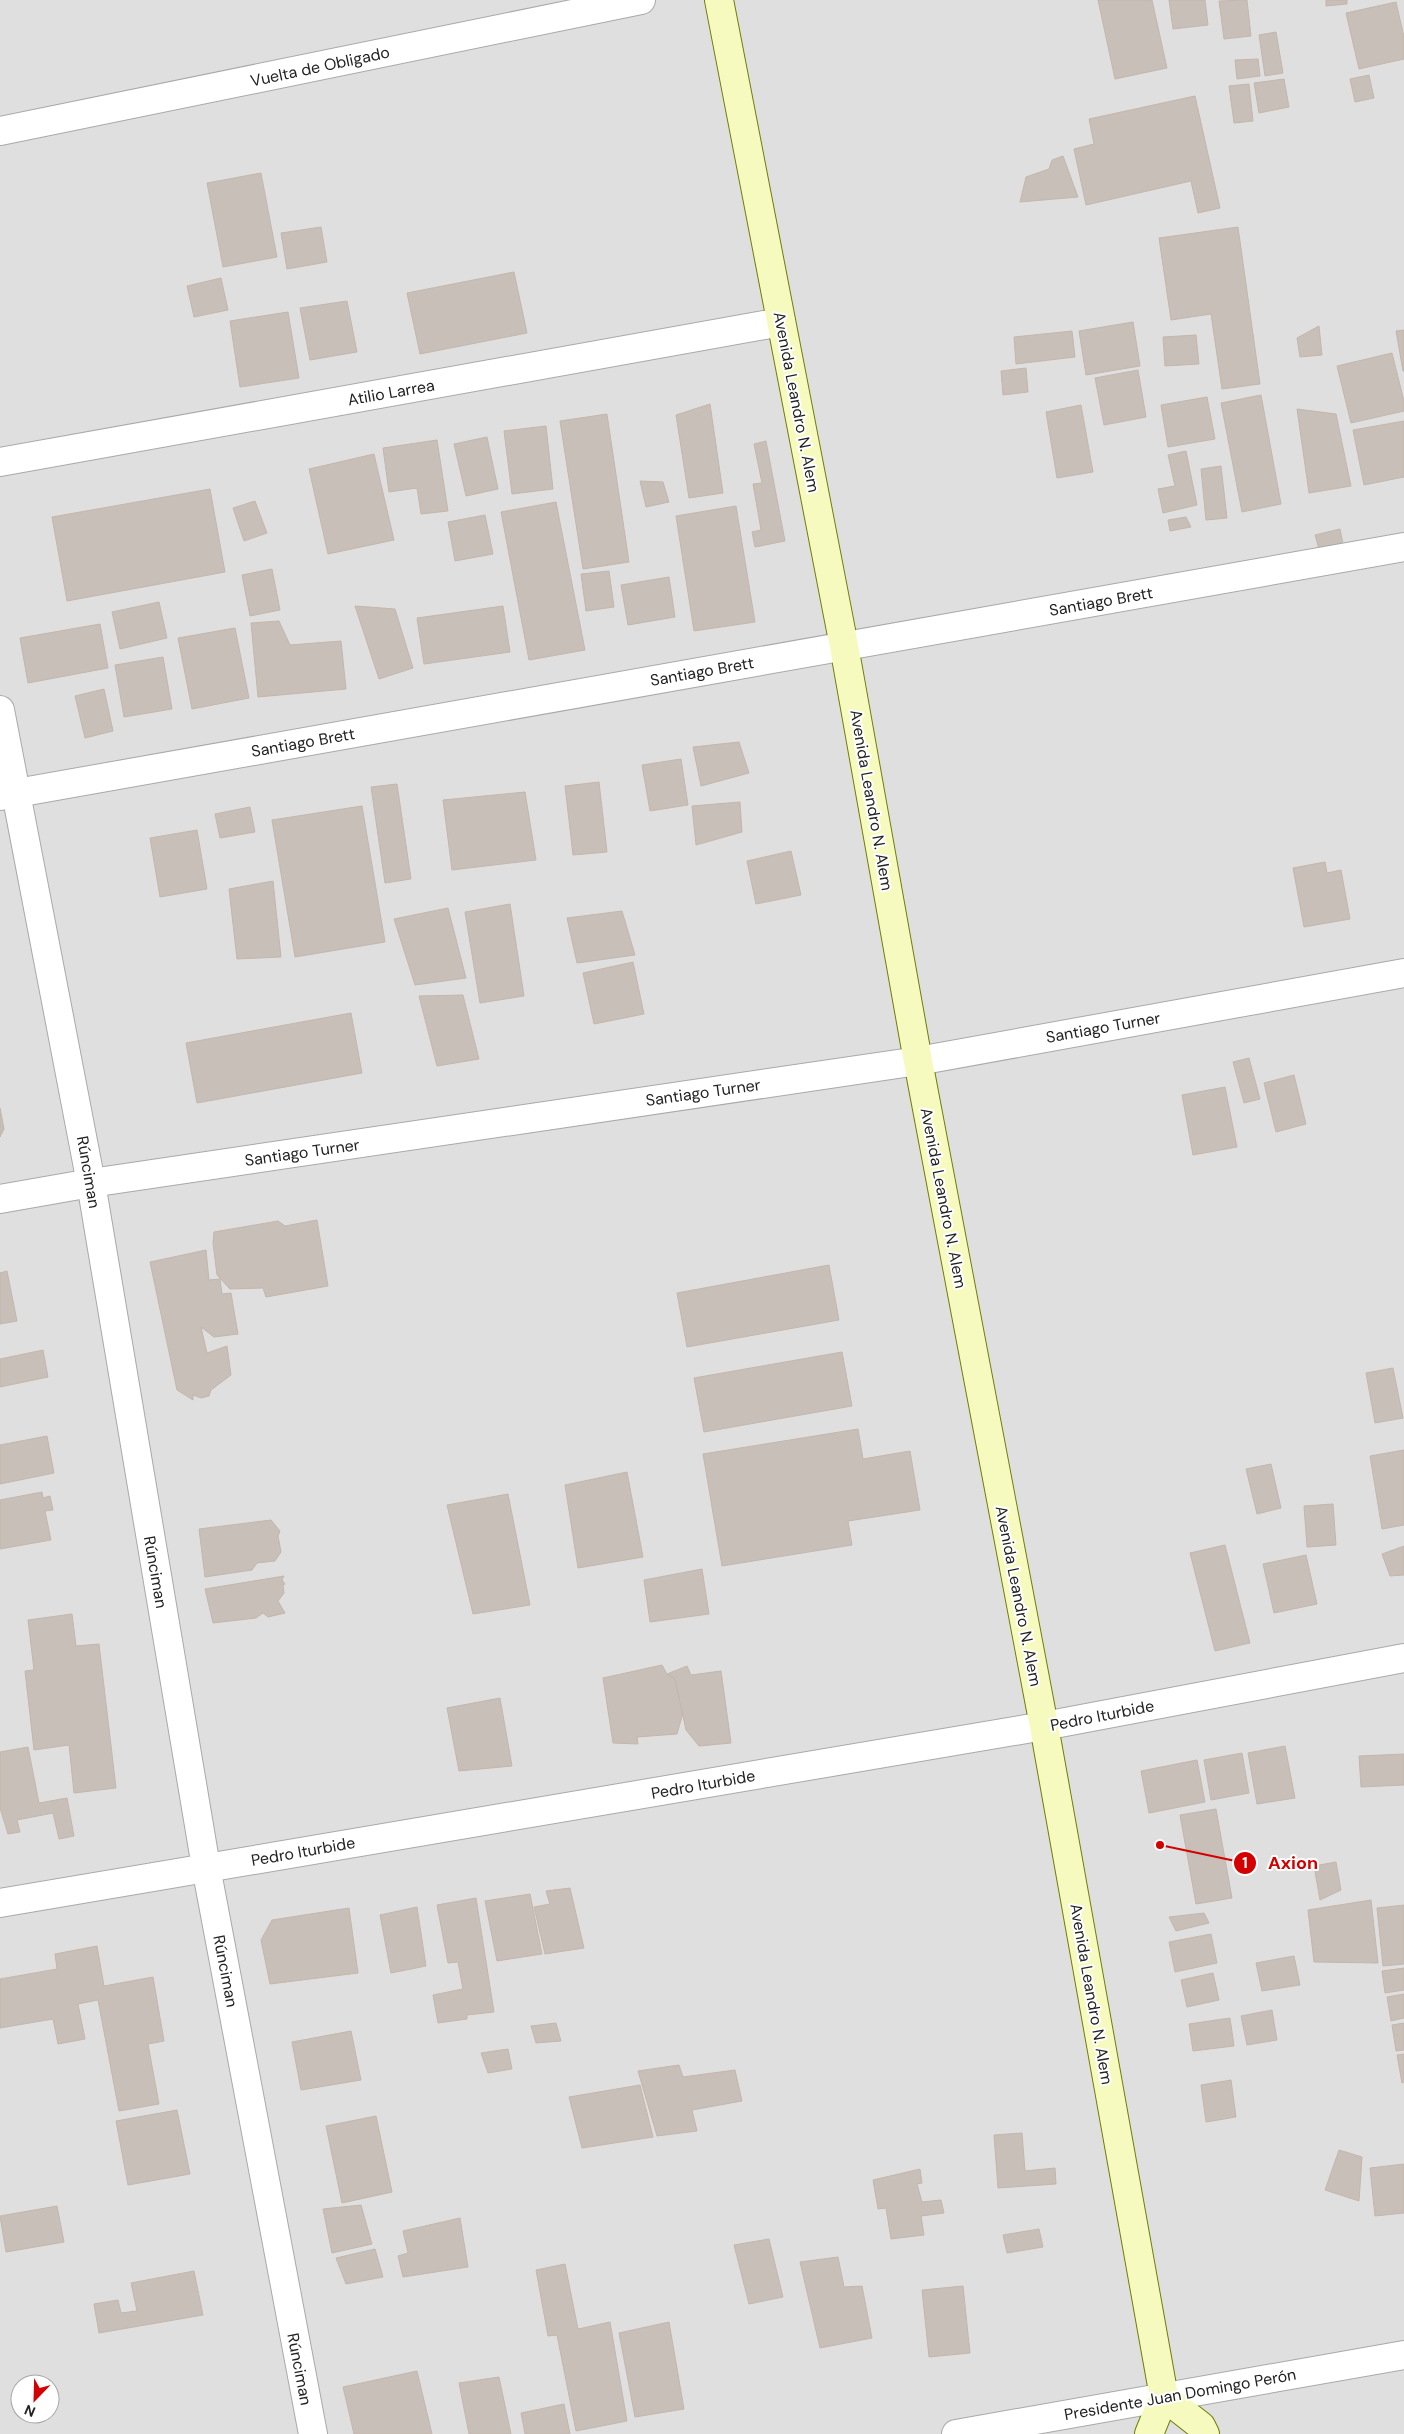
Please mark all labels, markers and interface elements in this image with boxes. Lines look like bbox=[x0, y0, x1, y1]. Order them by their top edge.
street label: Vuelta de Obligado bbox=[249, 41, 392, 92]
street label: Avenida Leandro N. Alem bbox=[769, 310, 824, 494]
street label: Atilio Larrea bbox=[346, 375, 436, 410]
street label: Santiago Brett bbox=[1048, 582, 1155, 621]
street label: Santiago Brett bbox=[649, 652, 756, 691]
street label: Avenida Leandro N. Alem bbox=[845, 708, 898, 892]
street label: Santiago Brett bbox=[250, 723, 357, 762]
street label: Santiago Turner bbox=[1044, 1007, 1162, 1048]
street label: Santiago Turner bbox=[644, 1074, 762, 1111]
street label: Avenida Leandro N. Alem bbox=[916, 1106, 971, 1290]
street label: Rúnciman bbox=[72, 1134, 105, 1210]
street label: Santiago Turner bbox=[243, 1134, 361, 1171]
street label: Avenida Leandro N. Alem bbox=[991, 1504, 1046, 1688]
street label: Rúnciman bbox=[139, 1534, 172, 1610]
street label: Pedro Iturbide bbox=[1048, 1695, 1156, 1736]
street label: Pedro Iturbide bbox=[649, 1765, 757, 1804]
street label: Pedro Iturbide bbox=[249, 1832, 357, 1871]
callout: Axion bbox=[1233, 1846, 1328, 1879]
text: Axion bbox=[1268, 1851, 1318, 1875]
text: 1 bbox=[1242, 1853, 1248, 1873]
street label: Avenida Leandro N. Alem bbox=[1065, 1902, 1118, 2086]
street label: Rúnciman bbox=[208, 1933, 243, 2009]
street label: Rúnciman bbox=[282, 2331, 317, 2407]
street label: Presidente Juan Domingo Perón bbox=[1062, 2364, 1298, 2425]
north arrow bbox=[10, 2374, 60, 2424]
text: N bbox=[22, 2401, 38, 2421]

